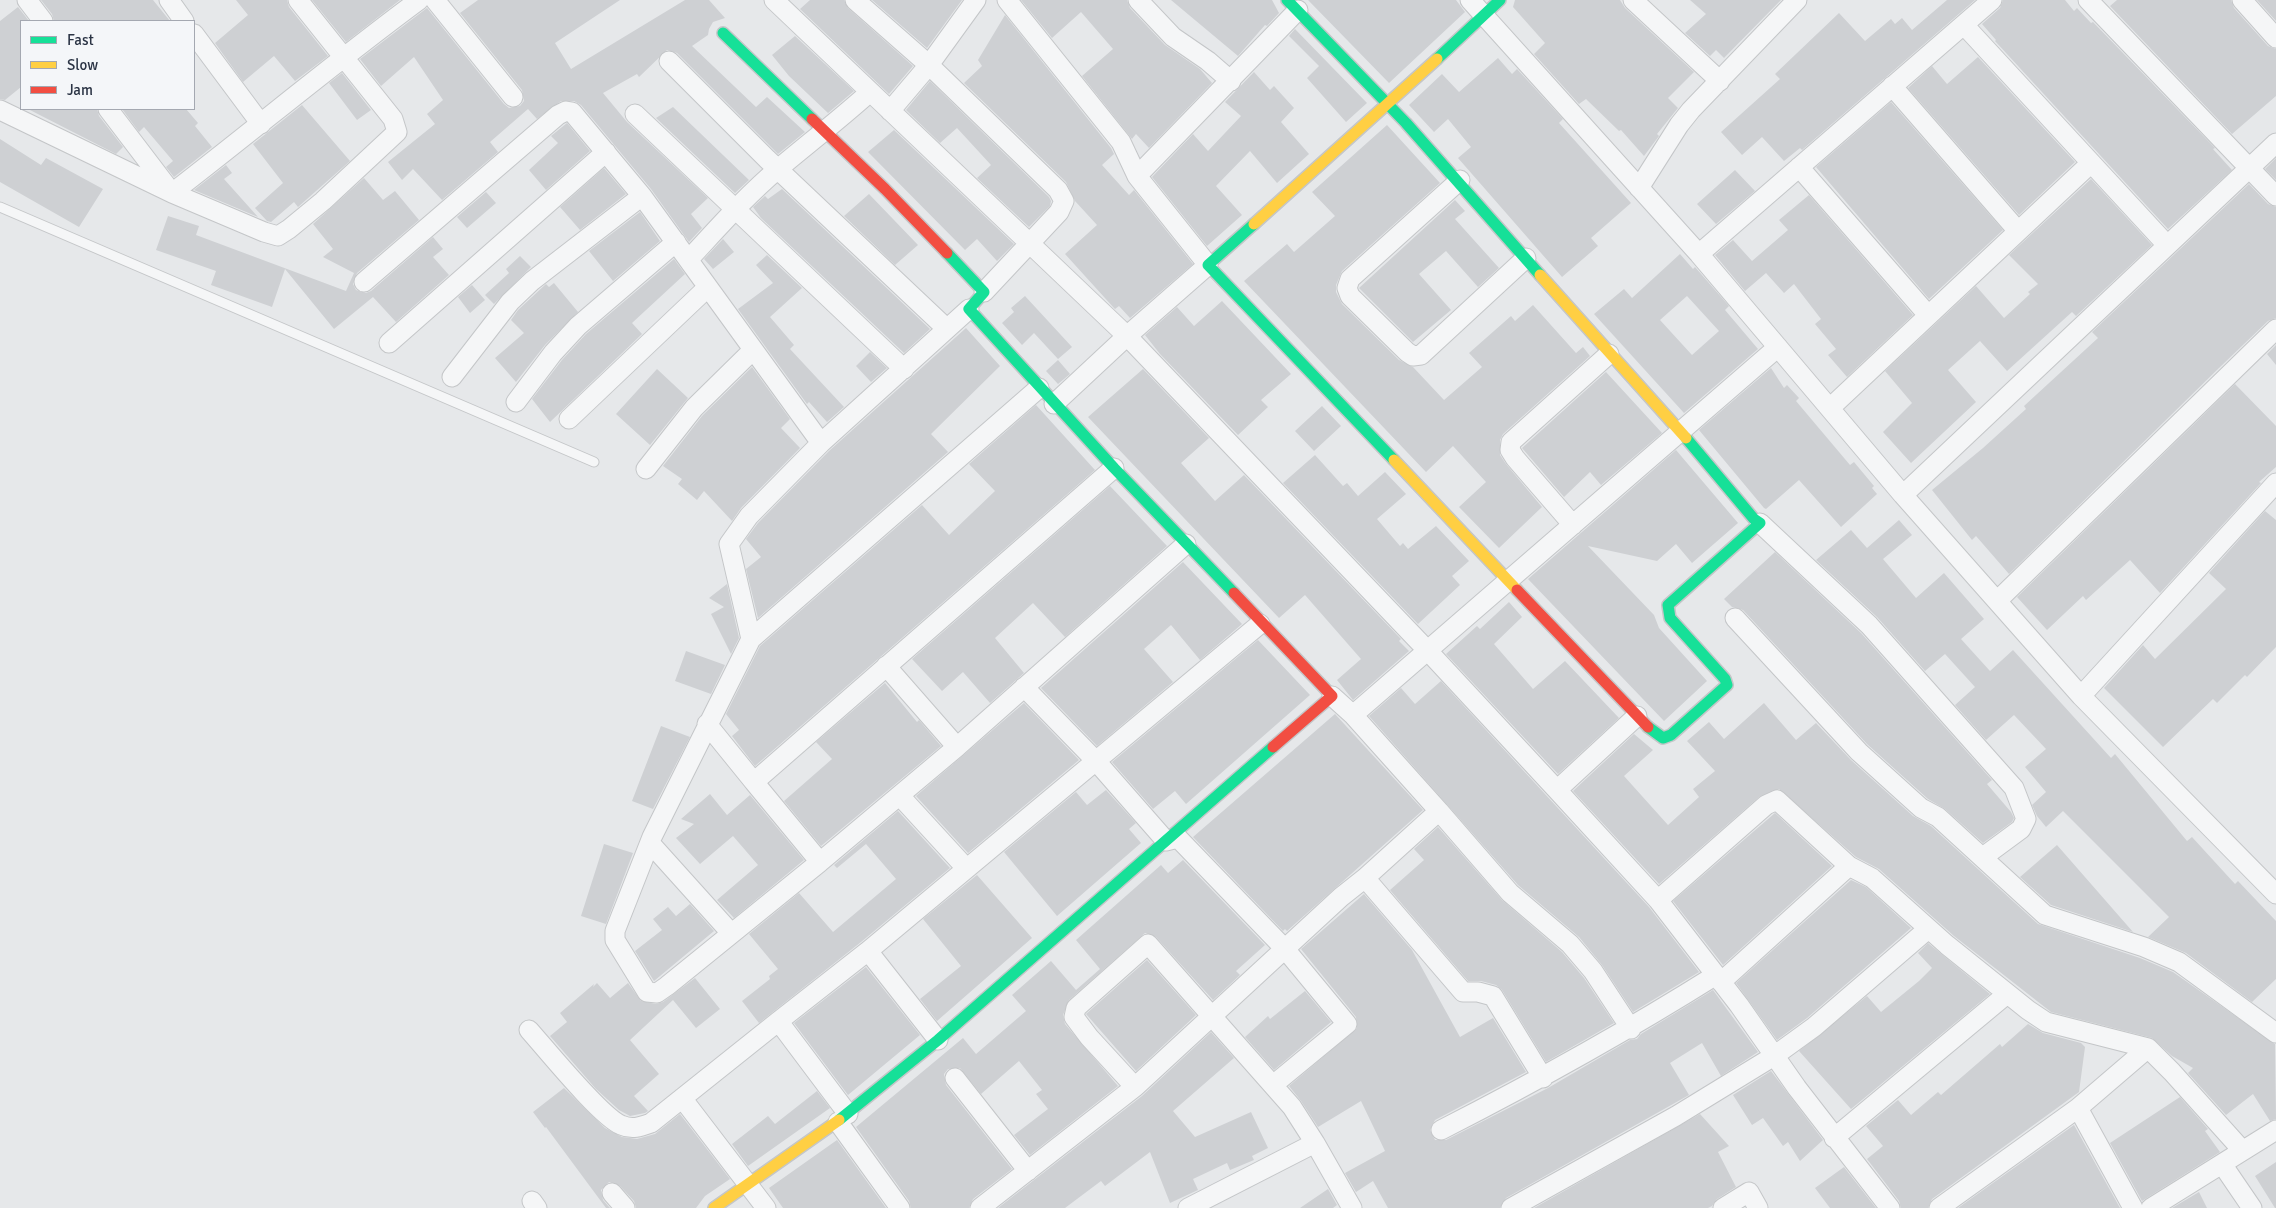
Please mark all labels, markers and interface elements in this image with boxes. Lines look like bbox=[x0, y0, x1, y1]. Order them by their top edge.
legend bbox=[20, 20, 195, 110]
text: Fast bbox=[67, 31, 94, 49]
text: Slow bbox=[67, 56, 98, 74]
text: Jam bbox=[67, 81, 93, 99]

